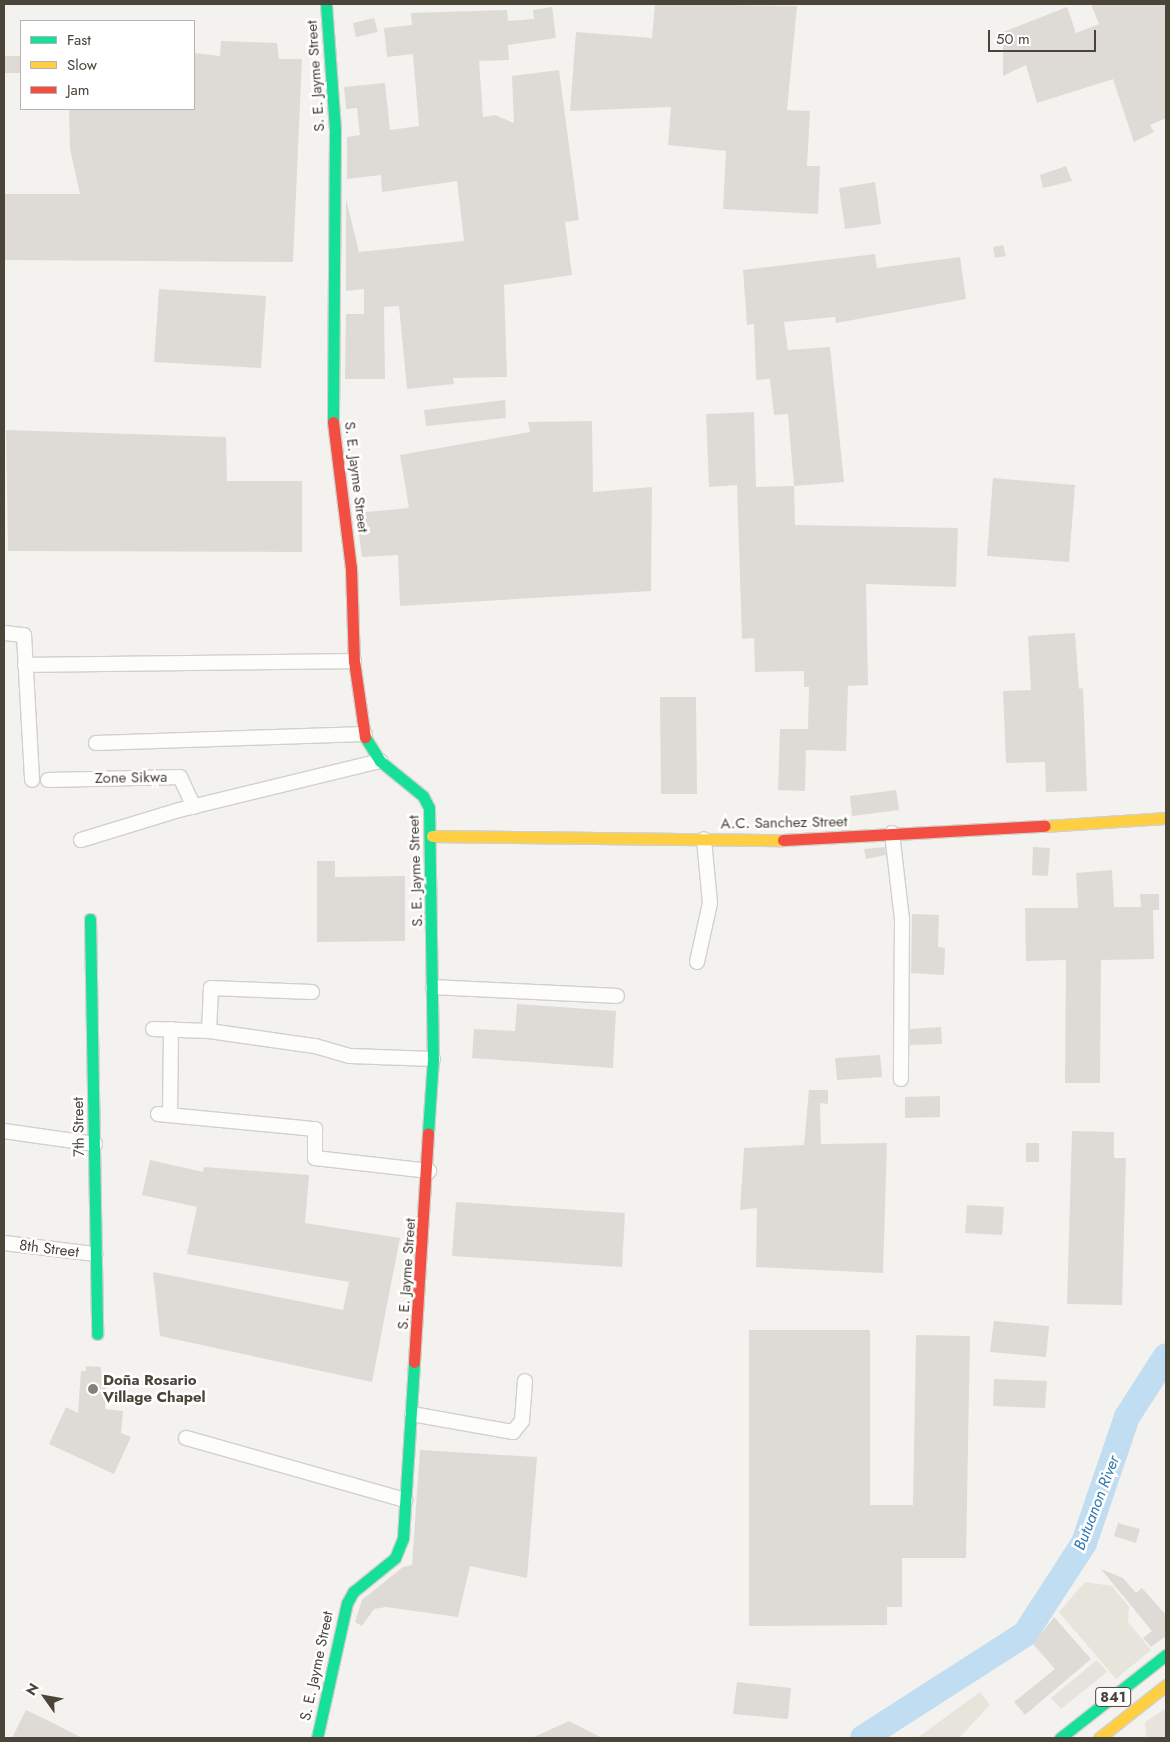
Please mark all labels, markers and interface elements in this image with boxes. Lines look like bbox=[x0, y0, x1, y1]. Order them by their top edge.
legend bbox=[20, 20, 195, 110]
street label: S. E. Jayme Street bbox=[303, 20, 329, 132]
scale bar bbox=[990, 20, 1098, 52]
text: 50 m bbox=[996, 28, 1030, 50]
text: Fast bbox=[67, 29, 91, 51]
text: Slow bbox=[67, 54, 97, 76]
text: Jam bbox=[67, 79, 90, 101]
street label: S. E. Jayme Street bbox=[340, 421, 372, 533]
street label: Zone Sikwa bbox=[95, 768, 167, 788]
street label: A.C. Sanchez Street bbox=[720, 813, 848, 833]
street label: S. E. Jayme Street bbox=[405, 815, 427, 927]
street label: 7th Street bbox=[69, 1097, 89, 1157]
street label: S. E. Jayme Street bbox=[394, 1218, 420, 1330]
street label: 8th Street bbox=[18, 1236, 80, 1262]
place label: Doña Rosario Village Chapel bbox=[103, 1371, 206, 1406]
marker: Doña Rosario Village Chapel bbox=[87, 1383, 99, 1395]
water label: Butuanon River bbox=[1070, 1453, 1124, 1553]
street label: S. E. Jayme Street bbox=[297, 1610, 337, 1722]
north arrow bbox=[20, 1672, 70, 1722]
text: N bbox=[21, 1679, 44, 1699]
road number: 841 bbox=[1094, 1685, 1132, 1708]

